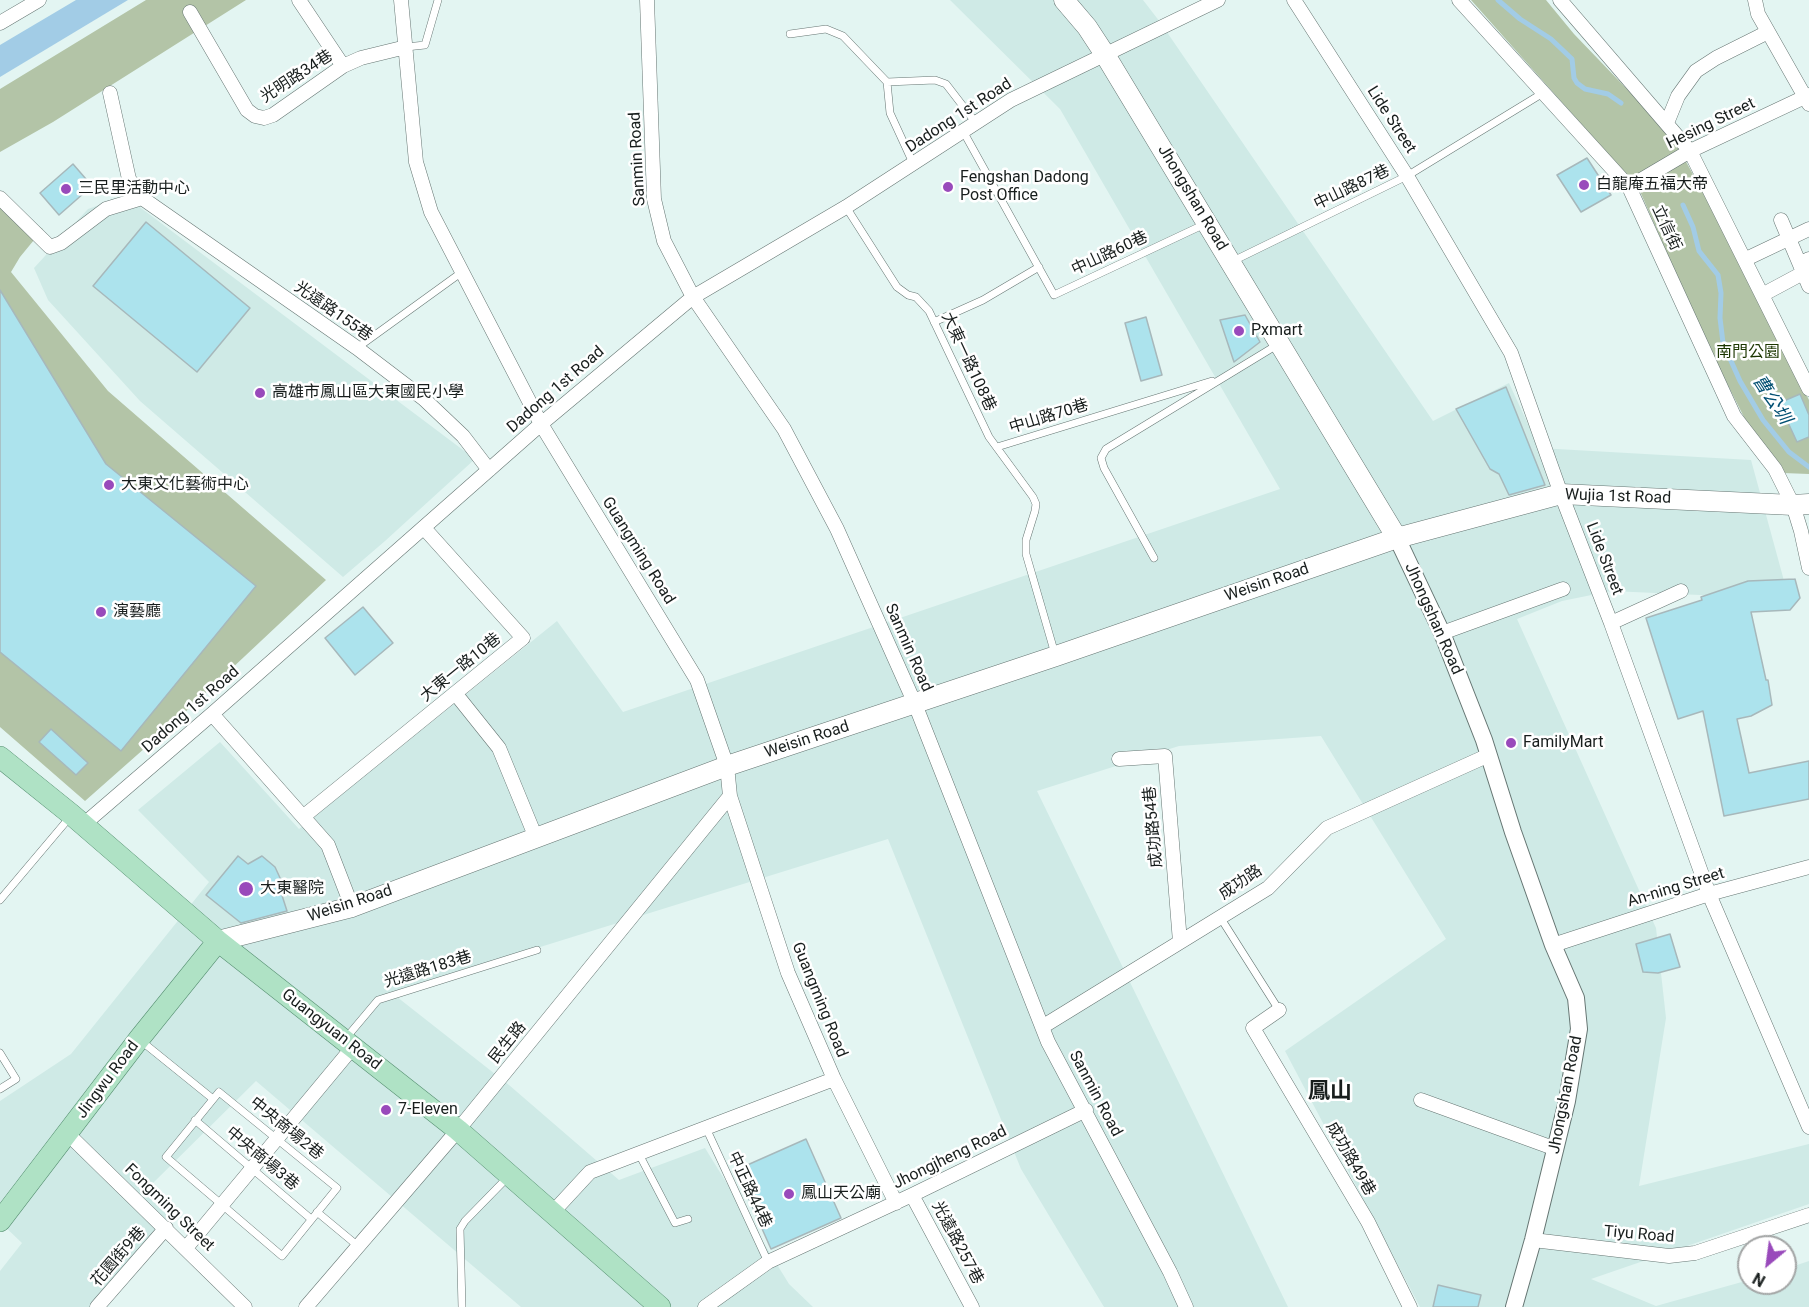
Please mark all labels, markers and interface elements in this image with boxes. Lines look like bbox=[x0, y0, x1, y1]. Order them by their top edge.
street label: 光明路34巷 bbox=[257, 47, 337, 107]
street label: Dadong 1st Road bbox=[902, 75, 1016, 157]
street label: Lide Street bbox=[1362, 83, 1420, 157]
street label: Hesing Street bbox=[1664, 94, 1758, 154]
street label: Sanmin Road bbox=[626, 111, 650, 207]
street label: Jhongshan Road bbox=[1153, 142, 1231, 254]
street label: 中山路87巷 bbox=[1311, 161, 1393, 215]
place label: Fengshan Dadong Post Office bbox=[960, 168, 1089, 206]
place label: 白龍庵五福大帝 bbox=[1596, 175, 1708, 195]
marker: 白龍庵五福大帝 bbox=[1577, 178, 1591, 192]
place label: 三民里活動中心 bbox=[78, 179, 190, 199]
marker: Fengshan Dadong Post Office bbox=[941, 180, 955, 194]
marker: 三民里活動中心 bbox=[59, 182, 73, 196]
street label: 立信街 bbox=[1647, 202, 1685, 254]
street label: 中山路60巷 bbox=[1069, 228, 1151, 280]
street label: 光遠路155巷 bbox=[290, 278, 376, 346]
street label: 大東一路108巷 bbox=[937, 309, 999, 415]
place label: Pxmart bbox=[1251, 321, 1303, 341]
marker: Pxmart bbox=[1232, 324, 1246, 338]
street label: Dadong 1st Road bbox=[504, 343, 608, 437]
park label: 南門公園 bbox=[1716, 343, 1780, 363]
water label: 曹公圳 bbox=[1747, 371, 1795, 429]
place label: 高雄市鳳山區大東國民小學 bbox=[272, 383, 464, 403]
marker: 高雄市鳳山區大東國民小學 bbox=[253, 386, 267, 400]
street label: 中山路70巷 bbox=[1007, 396, 1091, 438]
place label: 大東文化藝術中心 bbox=[121, 475, 249, 495]
marker: 大東文化藝術中心 bbox=[102, 478, 116, 492]
street label: Wujia 1st Road bbox=[1564, 486, 1672, 508]
street label: Guangming Road bbox=[597, 494, 679, 608]
street label: Lide Street bbox=[1581, 520, 1627, 598]
street label: Weisin Road bbox=[1222, 560, 1312, 606]
street label: Jhongshan Road bbox=[1400, 560, 1466, 678]
street label: Sanmin Road bbox=[880, 601, 936, 695]
place label: 演藝廳 bbox=[113, 602, 161, 622]
marker: 演藝廳 bbox=[94, 605, 108, 619]
street label: 大東一路10巷 bbox=[417, 630, 505, 706]
street label: Dadong 1st Road bbox=[139, 663, 243, 757]
street label: Weisin Road bbox=[762, 717, 852, 763]
place label: FamilyMart bbox=[1523, 733, 1603, 753]
marker: FamilyMart bbox=[1504, 736, 1518, 750]
street label: 成功路54巷 bbox=[1141, 785, 1167, 869]
street label: 成功路 bbox=[1216, 862, 1266, 904]
street label: An-ning Street bbox=[1625, 864, 1727, 912]
place label: 大東醫院 bbox=[260, 879, 324, 899]
marker: 大東醫院 bbox=[237, 880, 255, 898]
street label: Weisin Road bbox=[305, 881, 395, 927]
street label: Guangming Road bbox=[787, 940, 851, 1060]
street label: 光遠路183巷 bbox=[382, 948, 474, 992]
street label: Guangyuan Road bbox=[277, 985, 385, 1075]
street label: 民生路 bbox=[485, 1018, 531, 1068]
street label: Jhongshan Road bbox=[1545, 1034, 1587, 1156]
street label: Jingwu Road bbox=[73, 1037, 143, 1123]
street label: Sanmin Road bbox=[1064, 1048, 1126, 1140]
district label: 鳳山 bbox=[1308, 1079, 1352, 1105]
street label: 中央商場2巷 bbox=[245, 1094, 327, 1164]
place label: 7-Eleven bbox=[398, 1100, 458, 1120]
marker: 7-Eleven bbox=[379, 1103, 393, 1117]
street label: 成功路49巷 bbox=[1321, 1119, 1379, 1199]
street label: Jhongjheng Road bbox=[890, 1122, 1010, 1194]
street label: 中央商場3巷 bbox=[222, 1123, 302, 1195]
street label: 中正路44巷 bbox=[723, 1149, 775, 1231]
street label: Fongming Street bbox=[120, 1160, 218, 1256]
place label: 鳳山天公廟 bbox=[801, 1184, 881, 1204]
marker: 鳳山天公廟 bbox=[782, 1187, 796, 1201]
street label: 光遠路257巷 bbox=[927, 1198, 987, 1288]
street label: Tiyu Road bbox=[1603, 1222, 1675, 1248]
street label: 花園街9巷 bbox=[88, 1223, 150, 1291]
north arrow bbox=[1737, 1235, 1797, 1295]
text: N bbox=[1749, 1268, 1769, 1290]

